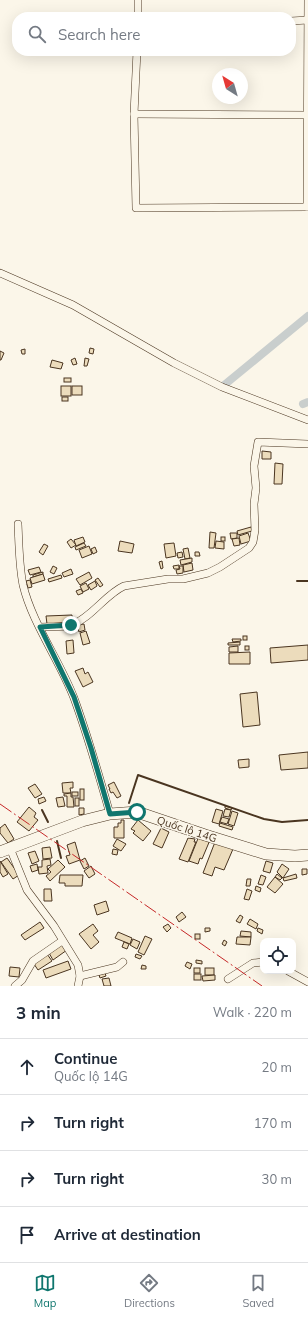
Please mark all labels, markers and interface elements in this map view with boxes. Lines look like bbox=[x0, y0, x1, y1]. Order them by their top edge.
search box bbox=[12, 12, 296, 56]
icon: search bbox=[26, 23, 48, 45]
text: Search here bbox=[58, 25, 140, 44]
north arrow bbox=[212, 68, 248, 104]
route end bbox=[62, 616, 80, 634]
route start bbox=[128, 803, 146, 821]
street label: Quốc lộ 14G bbox=[155, 813, 219, 845]
map controls bbox=[260, 938, 296, 974]
button: locate bbox=[260, 938, 296, 974]
text: 3 min bbox=[16, 1002, 61, 1023]
text: Walk · 220 m bbox=[213, 1004, 292, 1020]
text: Continue bbox=[54, 1049, 117, 1068]
icon: ahead bbox=[16, 1056, 38, 1078]
text: 20 m bbox=[262, 1059, 292, 1075]
text: Quốc lộ 14G bbox=[54, 1068, 128, 1084]
icon: right bbox=[16, 1112, 38, 1134]
text: Turn right bbox=[54, 1113, 124, 1132]
text: 170 m bbox=[254, 1115, 292, 1131]
icon: right bbox=[16, 1168, 38, 1190]
text: Turn right bbox=[54, 1169, 124, 1188]
text: 30 m bbox=[262, 1171, 292, 1187]
icon: arrive bbox=[16, 1224, 38, 1246]
text: Arrive at destination bbox=[54, 1225, 201, 1244]
tab: Map bbox=[34, 1272, 56, 1310]
tab: Directions bbox=[124, 1272, 175, 1310]
tab: Saved bbox=[242, 1272, 274, 1310]

